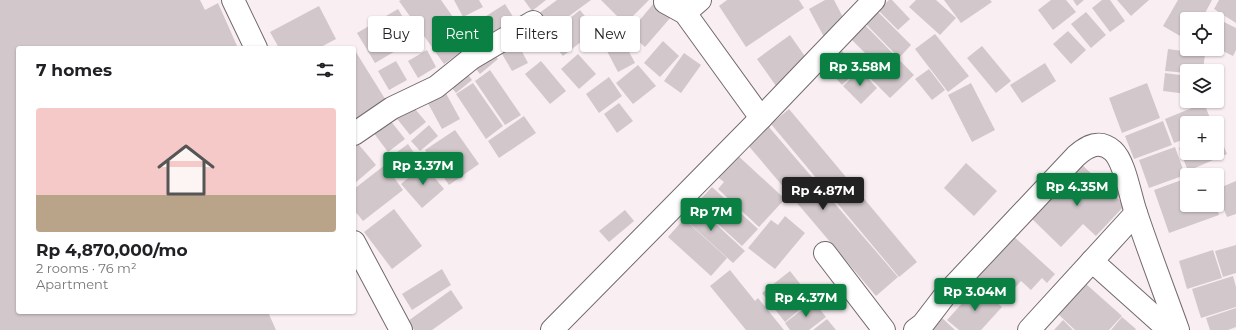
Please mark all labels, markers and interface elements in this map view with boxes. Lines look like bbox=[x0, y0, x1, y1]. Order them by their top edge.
map controls bbox=[1180, 12, 1224, 212]
button: locate bbox=[1180, 12, 1224, 56]
chip: Buy bbox=[368, 16, 424, 52]
chip: Rent bbox=[432, 16, 493, 52]
chip: Filters bbox=[501, 16, 572, 52]
chip: New bbox=[580, 16, 640, 52]
pin: Rp 3.58M bbox=[819, 53, 901, 87]
text: Rp 3.58M bbox=[829, 58, 891, 74]
icon: filters bbox=[314, 59, 336, 81]
text: 7 homes bbox=[36, 60, 112, 80]
button: layers bbox=[1180, 64, 1224, 108]
button: + bbox=[1180, 116, 1224, 160]
icon: home bbox=[150, 134, 222, 206]
pin: Rp 3.37M bbox=[382, 152, 464, 186]
text: Rp 3.37M bbox=[392, 157, 454, 173]
button: − bbox=[1180, 168, 1224, 212]
pin: Rp 4.35M bbox=[1036, 173, 1118, 207]
pin: Rp 4.87M bbox=[782, 177, 864, 211]
text: Rp 4.35M bbox=[1046, 178, 1108, 194]
text: Rp 4.87M bbox=[791, 182, 855, 198]
pin: Rp 7M bbox=[683, 198, 739, 232]
text: Rp 7M bbox=[690, 203, 732, 219]
text: Rp 4,870,000/mo bbox=[36, 240, 188, 260]
text: 2 rooms · 76 m² bbox=[36, 260, 136, 276]
text: Apartment bbox=[36, 276, 108, 292]
pin: Rp 3.04M bbox=[934, 278, 1016, 312]
text: Rp 3.04M bbox=[943, 283, 1007, 299]
pin: Rp 4.37M bbox=[765, 284, 847, 318]
text: Rp 4.37M bbox=[774, 289, 838, 305]

